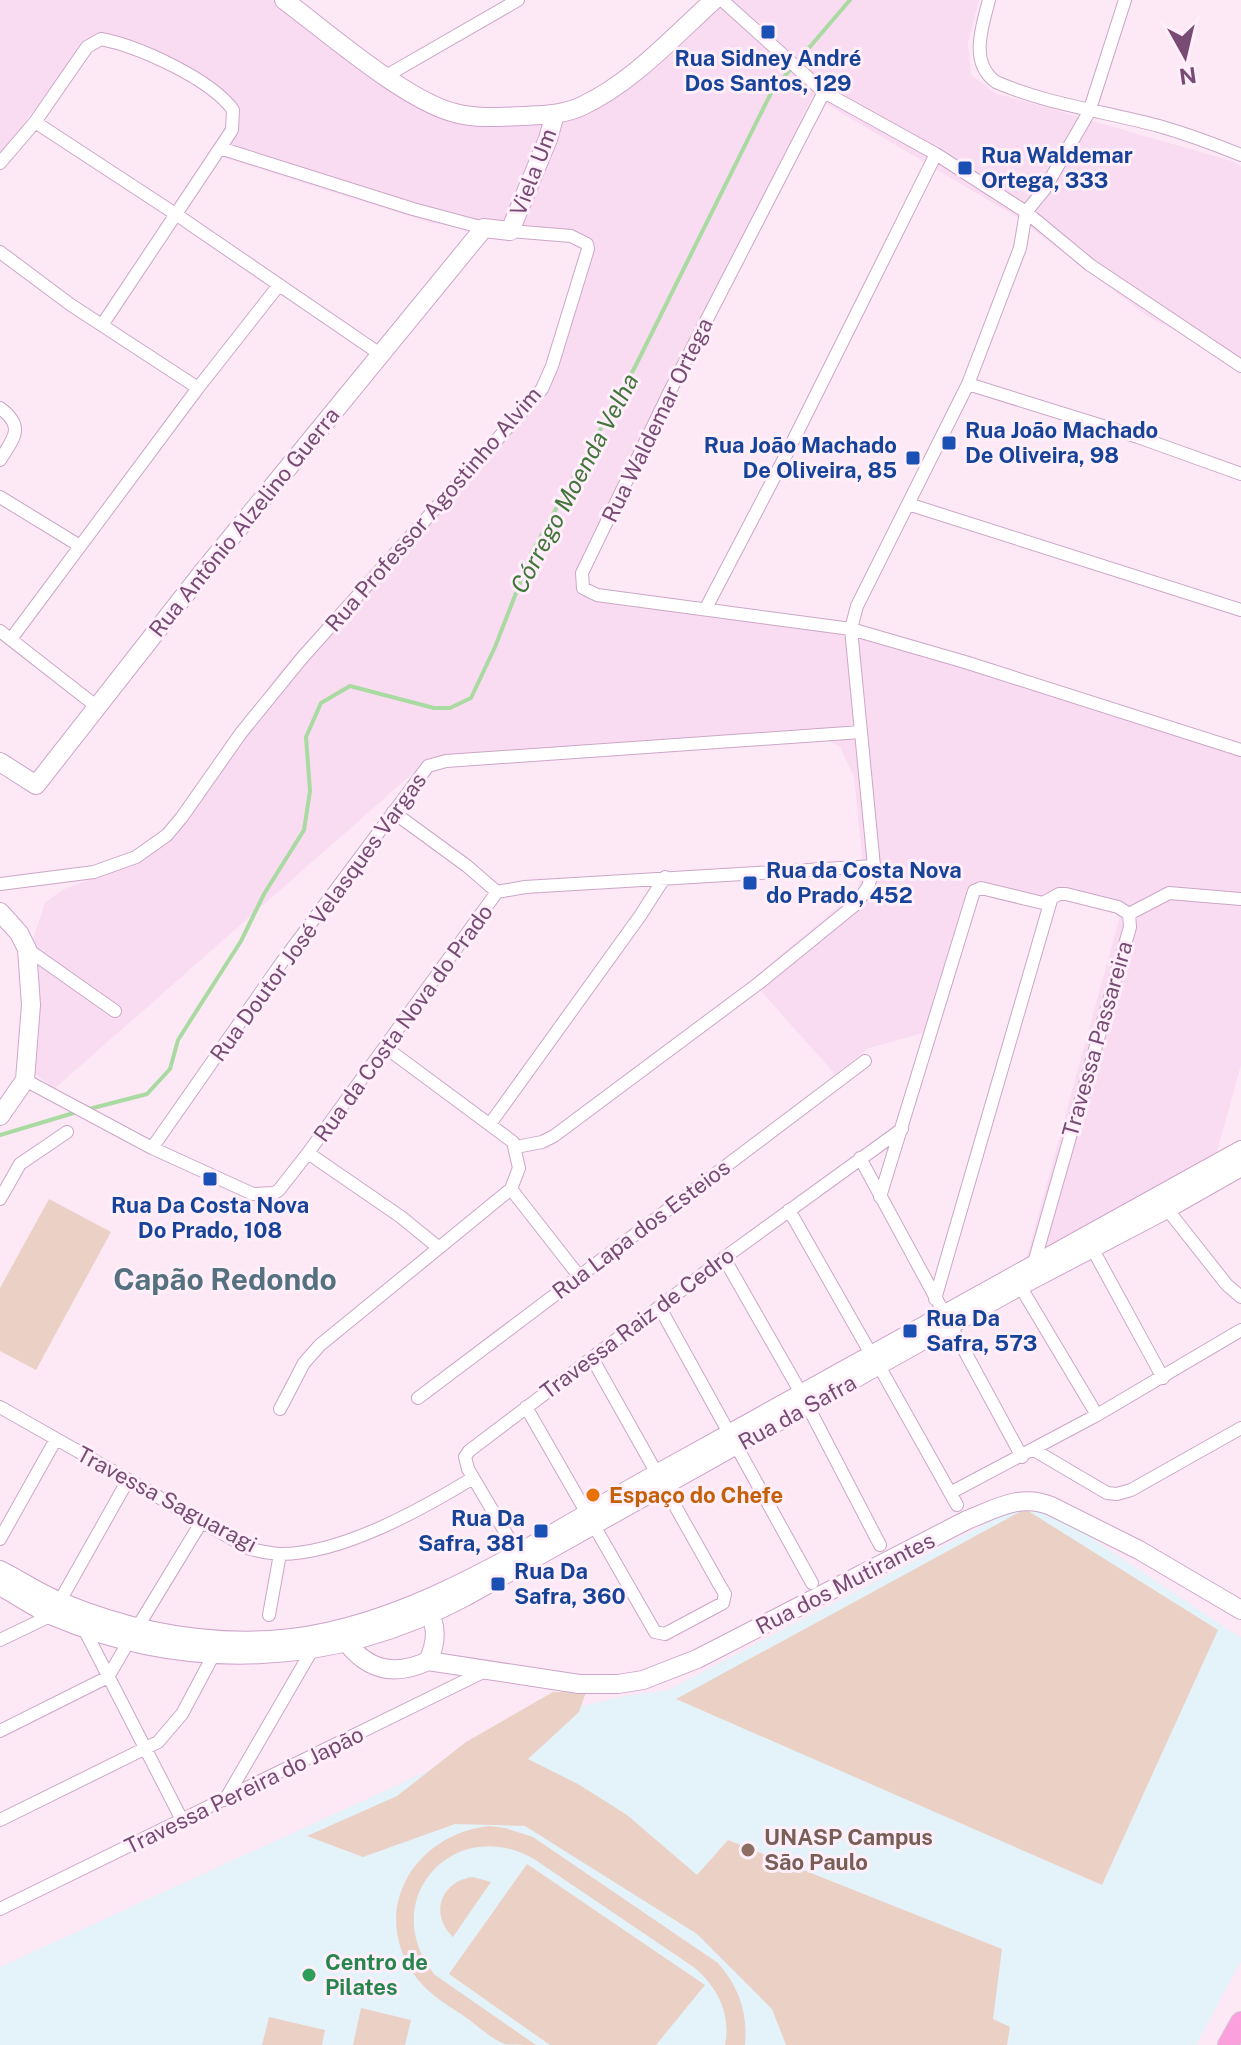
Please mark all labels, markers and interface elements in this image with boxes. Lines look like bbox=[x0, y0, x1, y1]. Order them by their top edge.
north arrow bbox=[1145, 16, 1225, 96]
marker: Rua Sidney André Dos Santos, 129 bbox=[759, 23, 777, 41]
place label: Rua Sidney André Dos Santos, 129 bbox=[674, 45, 862, 96]
text: N bbox=[1177, 62, 1198, 90]
street label: Viela Um bbox=[505, 125, 561, 219]
place label: Rua Waldemar Ortega, 333 bbox=[981, 142, 1133, 193]
marker: Rua Waldemar Ortega, 333 bbox=[956, 159, 974, 177]
street label: Rua Waldemar Ortega bbox=[596, 314, 718, 526]
water label: Córrego Moenda Velha bbox=[504, 368, 644, 598]
street label: Rua Professor Agostinho Alvim bbox=[320, 381, 546, 637]
street label: Rua Antônio Alzelino Guerra bbox=[143, 402, 345, 642]
place label: Rua João Machado De Oliveira, 98 bbox=[965, 417, 1158, 468]
place label: Rua João Machado De Oliveira, 85 bbox=[704, 432, 897, 483]
marker: Rua João Machado De Oliveira, 98 bbox=[940, 434, 958, 452]
marker: Rua João Machado De Oliveira, 85 bbox=[904, 449, 922, 467]
street label: Rua Doutor José Velasques Vargas bbox=[205, 768, 431, 1066]
place label: Rua da Costa Nova do Prado, 452 bbox=[766, 857, 962, 908]
marker: Rua da Costa Nova do Prado, 452 bbox=[741, 874, 759, 892]
street label: Rua da Costa Nova do Prado bbox=[308, 899, 498, 1147]
street label: Travessa Passareira bbox=[1057, 938, 1137, 1140]
street label: Rua Lapa dos Esteios bbox=[547, 1154, 735, 1304]
marker: Rua Da Costa Nova Do Prado, 108 bbox=[201, 1170, 219, 1188]
place label: Rua Da Costa Nova Do Prado, 108 bbox=[111, 1192, 309, 1243]
street label: Travessa Raiz de Cedro bbox=[535, 1242, 739, 1404]
district label: Capão Redondo bbox=[113, 1261, 337, 1297]
place label: Rua Da Safra, 573 bbox=[926, 1305, 1037, 1356]
marker: Rua Da Safra, 573 bbox=[901, 1322, 919, 1340]
street label: Rua da Safra bbox=[733, 1369, 861, 1455]
street label: Travessa Saguaragi bbox=[73, 1441, 261, 1557]
place label: Espaço do Chefe bbox=[609, 1482, 783, 1508]
marker: Espaço do Chefe bbox=[584, 1486, 602, 1504]
place label: Rua Da Safra, 381 bbox=[418, 1505, 525, 1556]
marker: Rua Da Safra, 381 bbox=[532, 1522, 550, 1540]
street label: Rua dos Mutirantes bbox=[751, 1527, 939, 1639]
place label: Rua Da Safra, 360 bbox=[514, 1558, 626, 1609]
marker: Rua Da Safra, 360 bbox=[489, 1575, 507, 1593]
street label: Travessa Pereira do Japão bbox=[120, 1721, 368, 1859]
place label: UNASP Campus São Paulo bbox=[764, 1824, 933, 1875]
marker: UNASP Campus São Paulo bbox=[739, 1841, 757, 1859]
place label: Centro de Pilates bbox=[325, 1949, 428, 2000]
marker: Centro de Pilates bbox=[300, 1966, 318, 1984]

